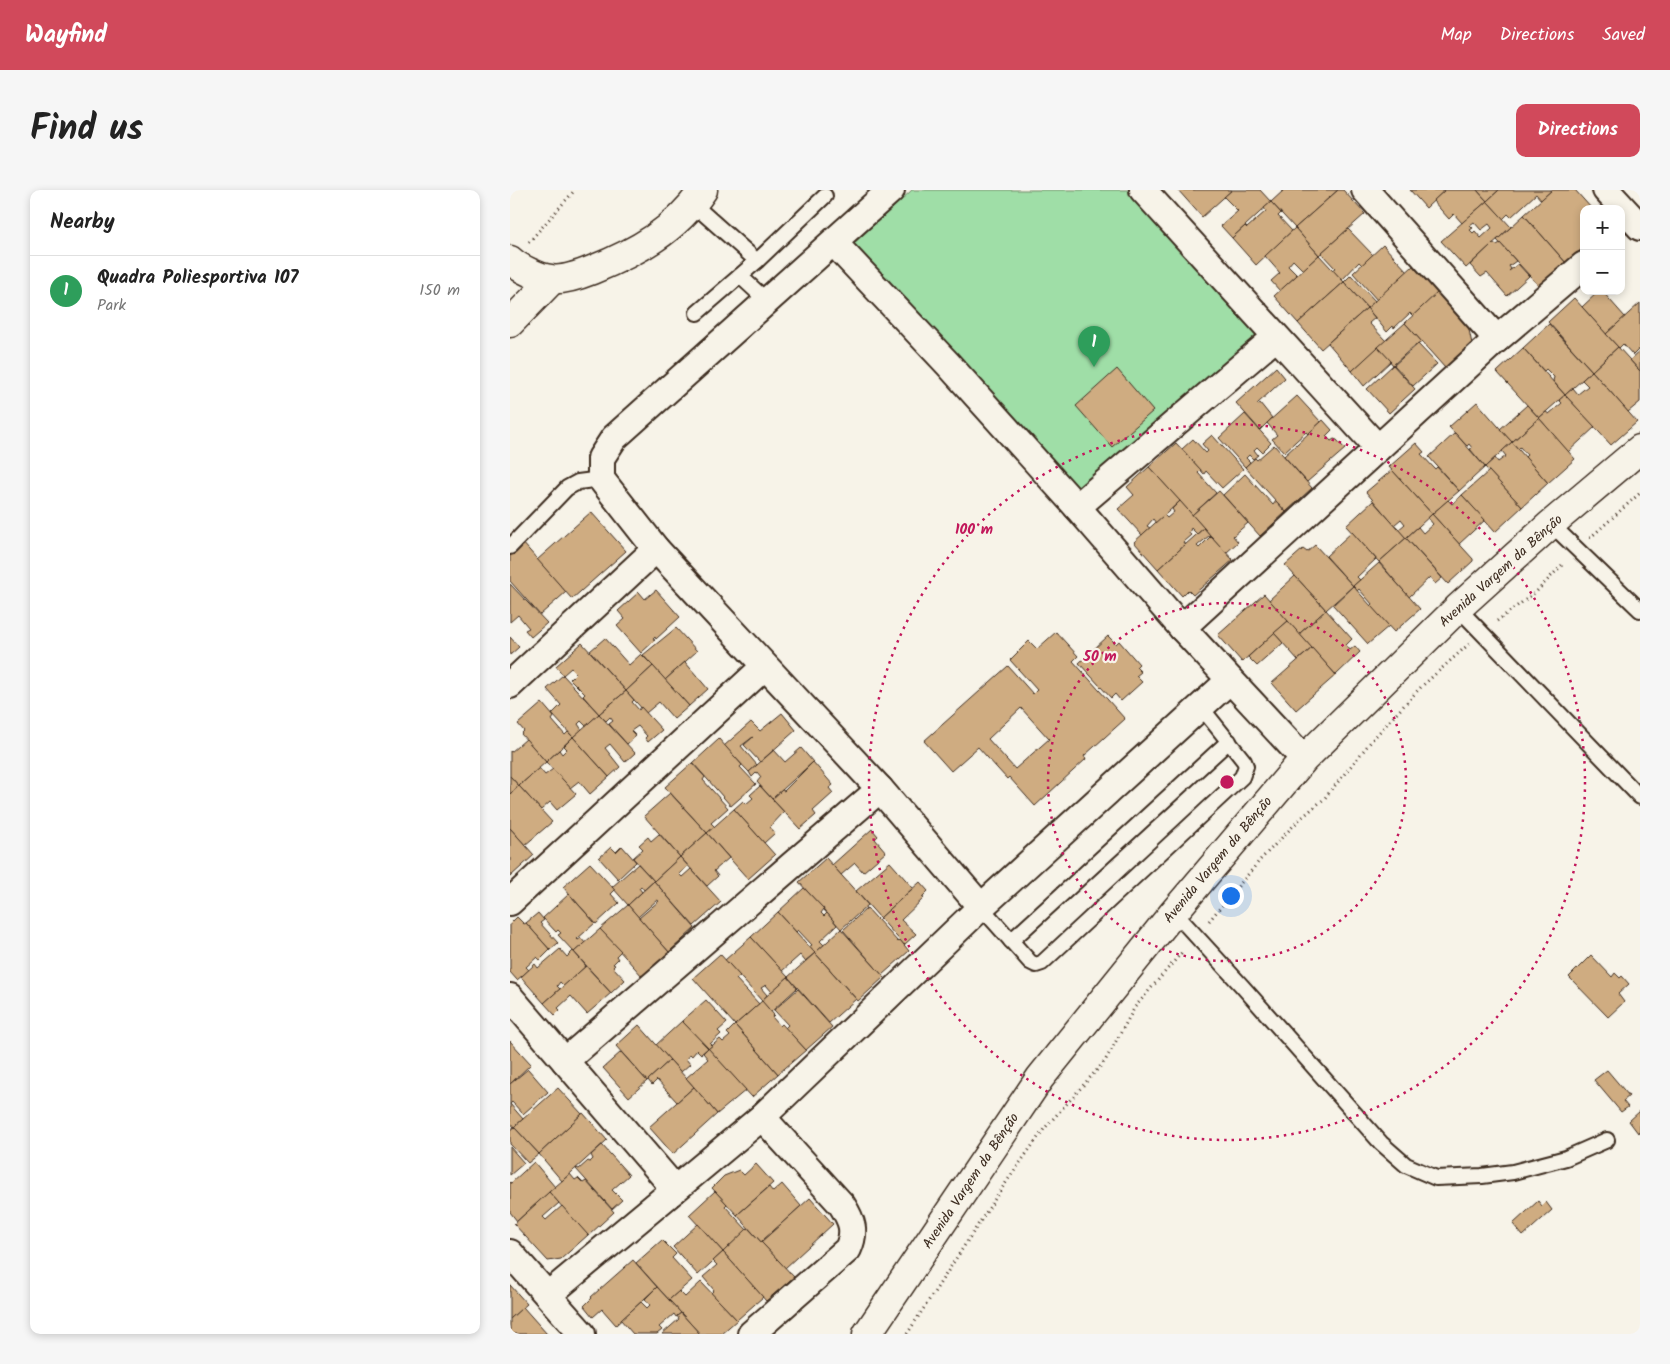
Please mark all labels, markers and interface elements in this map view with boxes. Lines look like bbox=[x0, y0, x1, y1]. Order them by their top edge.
text: Wayfind bbox=[25, 16, 107, 55]
text: Map bbox=[1440, 21, 1472, 50]
text: Directions bbox=[1500, 21, 1574, 50]
text: Saved bbox=[1602, 21, 1645, 50]
text: Find us bbox=[30, 102, 143, 158]
button: Directions bbox=[1516, 104, 1640, 157]
map controls bbox=[1580, 205, 1625, 295]
button: + bbox=[1580, 205, 1625, 250]
text: Nearby bbox=[50, 206, 115, 239]
button: − bbox=[1580, 250, 1625, 295]
text: Quadra Poliesportiva 107 bbox=[97, 263, 299, 293]
text: 1 bbox=[64, 278, 68, 303]
text: 150 m bbox=[419, 278, 460, 303]
text: Park bbox=[97, 293, 126, 318]
pin: 1 bbox=[1078, 326, 1110, 367]
street label: Avenida Vargem da Bênção bbox=[1434, 509, 1568, 633]
text: 100 m bbox=[955, 518, 993, 542]
text: 50 m bbox=[1082, 645, 1117, 669]
centre of rings bbox=[1218, 773, 1236, 791]
street label: Avenida Vargem da Bênção bbox=[1158, 792, 1278, 928]
your location bbox=[1218, 883, 1244, 909]
street label: Avenida Vargem da Bênção bbox=[917, 1109, 1025, 1253]

